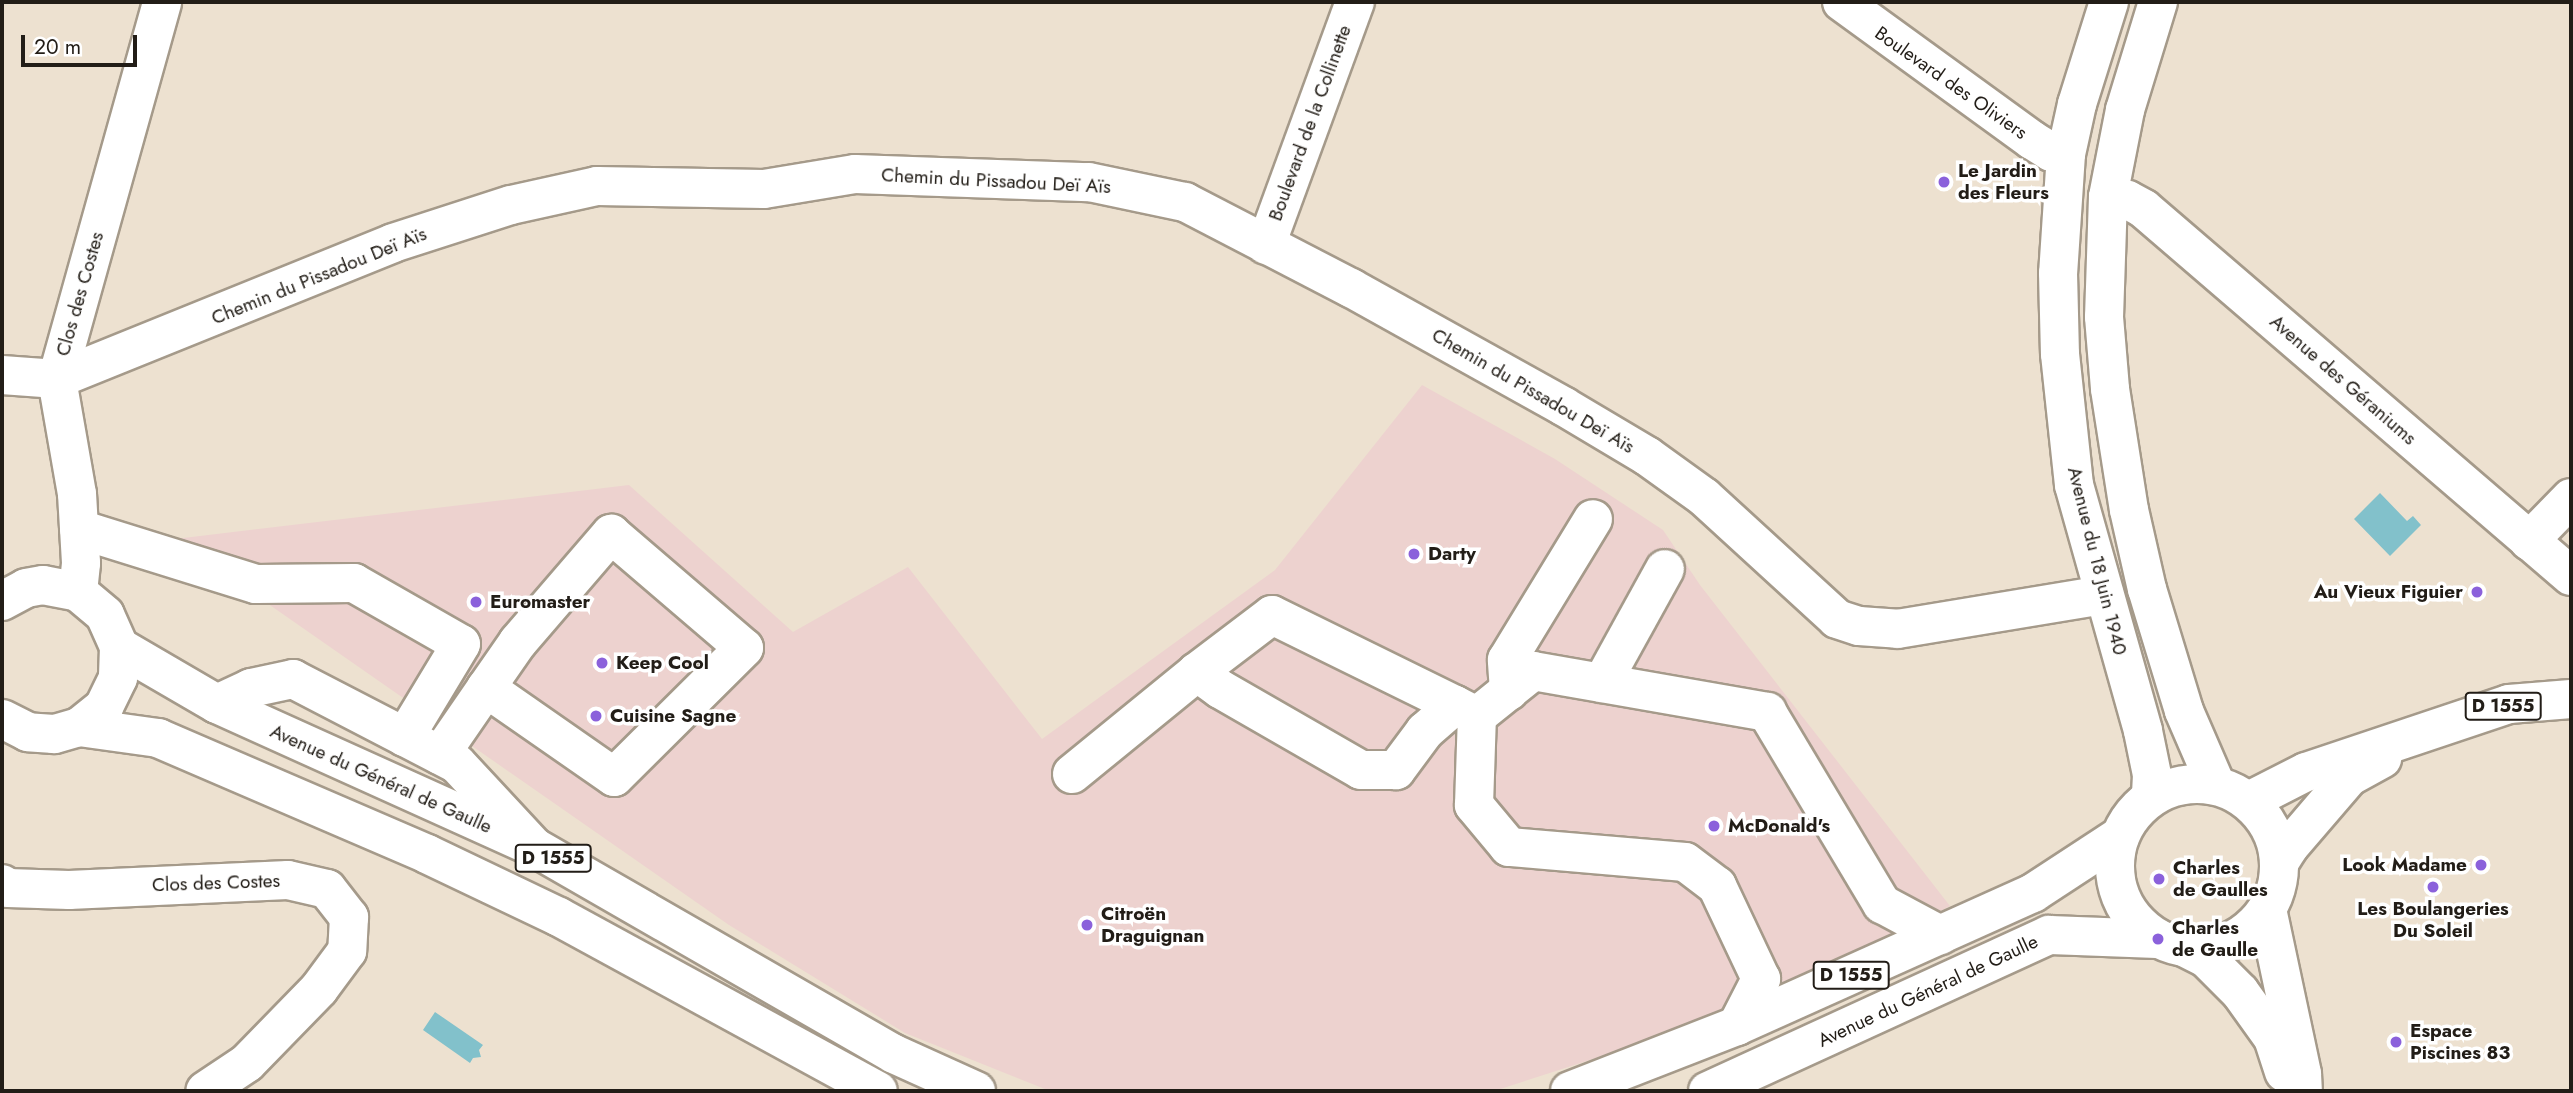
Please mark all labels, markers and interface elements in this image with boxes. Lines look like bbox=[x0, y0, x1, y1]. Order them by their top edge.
scale bar bbox=[24, 21, 140, 65]
street label: Boulevard de la Collinette bbox=[1264, 22, 1356, 224]
street label: Boulevard des Oliviers bbox=[1870, 22, 2032, 144]
text: 20 m bbox=[34, 32, 81, 62]
place label: Le Jardin des Fleurs bbox=[1958, 160, 2049, 204]
street label: Chemin du Pissadou Deï Aïs bbox=[881, 164, 1111, 198]
marker: Le Jardin des Fleurs bbox=[1936, 174, 1952, 190]
street label: Chemin du Pissadou Deï Aïs bbox=[208, 222, 430, 330]
street label: Clos des Costes bbox=[51, 229, 109, 359]
street label: Avenue des Géraniums bbox=[2265, 310, 2421, 450]
street label: Chemin du Pissadou Deï Aïs bbox=[1428, 324, 1638, 458]
street label: Avenue du 18 Juin 1940 bbox=[2063, 465, 2131, 657]
place label: Darty bbox=[1428, 543, 1476, 565]
marker: Darty bbox=[1406, 546, 1422, 562]
place label: Au Vieux Figuier bbox=[2314, 581, 2463, 603]
marker: Au Vieux Figuier bbox=[2469, 584, 2485, 600]
place label: Euromaster bbox=[490, 591, 590, 613]
marker: Euromaster bbox=[468, 594, 484, 610]
place label: Keep Cool bbox=[616, 652, 709, 674]
marker: Keep Cool bbox=[594, 655, 610, 671]
road number: D 1555 bbox=[2464, 692, 2542, 720]
place label: Cuisine Sagne bbox=[610, 705, 736, 727]
marker: Cuisine Sagne bbox=[588, 708, 604, 724]
street label: Avenue du Général de Gaulle bbox=[267, 720, 495, 838]
place label: McDonald's bbox=[1728, 815, 1830, 837]
marker: McDonald's bbox=[1706, 818, 1722, 834]
road number: D 1555 bbox=[514, 844, 592, 872]
place label: Look Madame bbox=[2342, 854, 2467, 876]
place label: Charles de Gaulles bbox=[2173, 857, 2268, 901]
marker: Look Madame bbox=[2473, 857, 2489, 873]
street label: Clos des Costes bbox=[152, 869, 280, 897]
marker: Charles de Gaulles bbox=[2151, 871, 2167, 887]
marker: Les Boulangeries Du Soleil bbox=[2425, 879, 2441, 895]
place label: Les Boulangeries Du Soleil bbox=[2357, 898, 2509, 942]
place label: Citroën Draguignan bbox=[1101, 903, 1204, 947]
marker: Citroën Draguignan bbox=[1079, 917, 1095, 933]
place label: Charles de Gaulle bbox=[2172, 917, 2258, 961]
street label: Avenue du Général de Gaulle bbox=[1814, 930, 2042, 1052]
marker: Charles de Gaulle bbox=[2150, 931, 2166, 947]
road number: D 1555 bbox=[1812, 960, 1890, 990]
place label: Espace Piscines 83 bbox=[2410, 1020, 2510, 1064]
marker: Espace Piscines 83 bbox=[2388, 1034, 2404, 1050]

